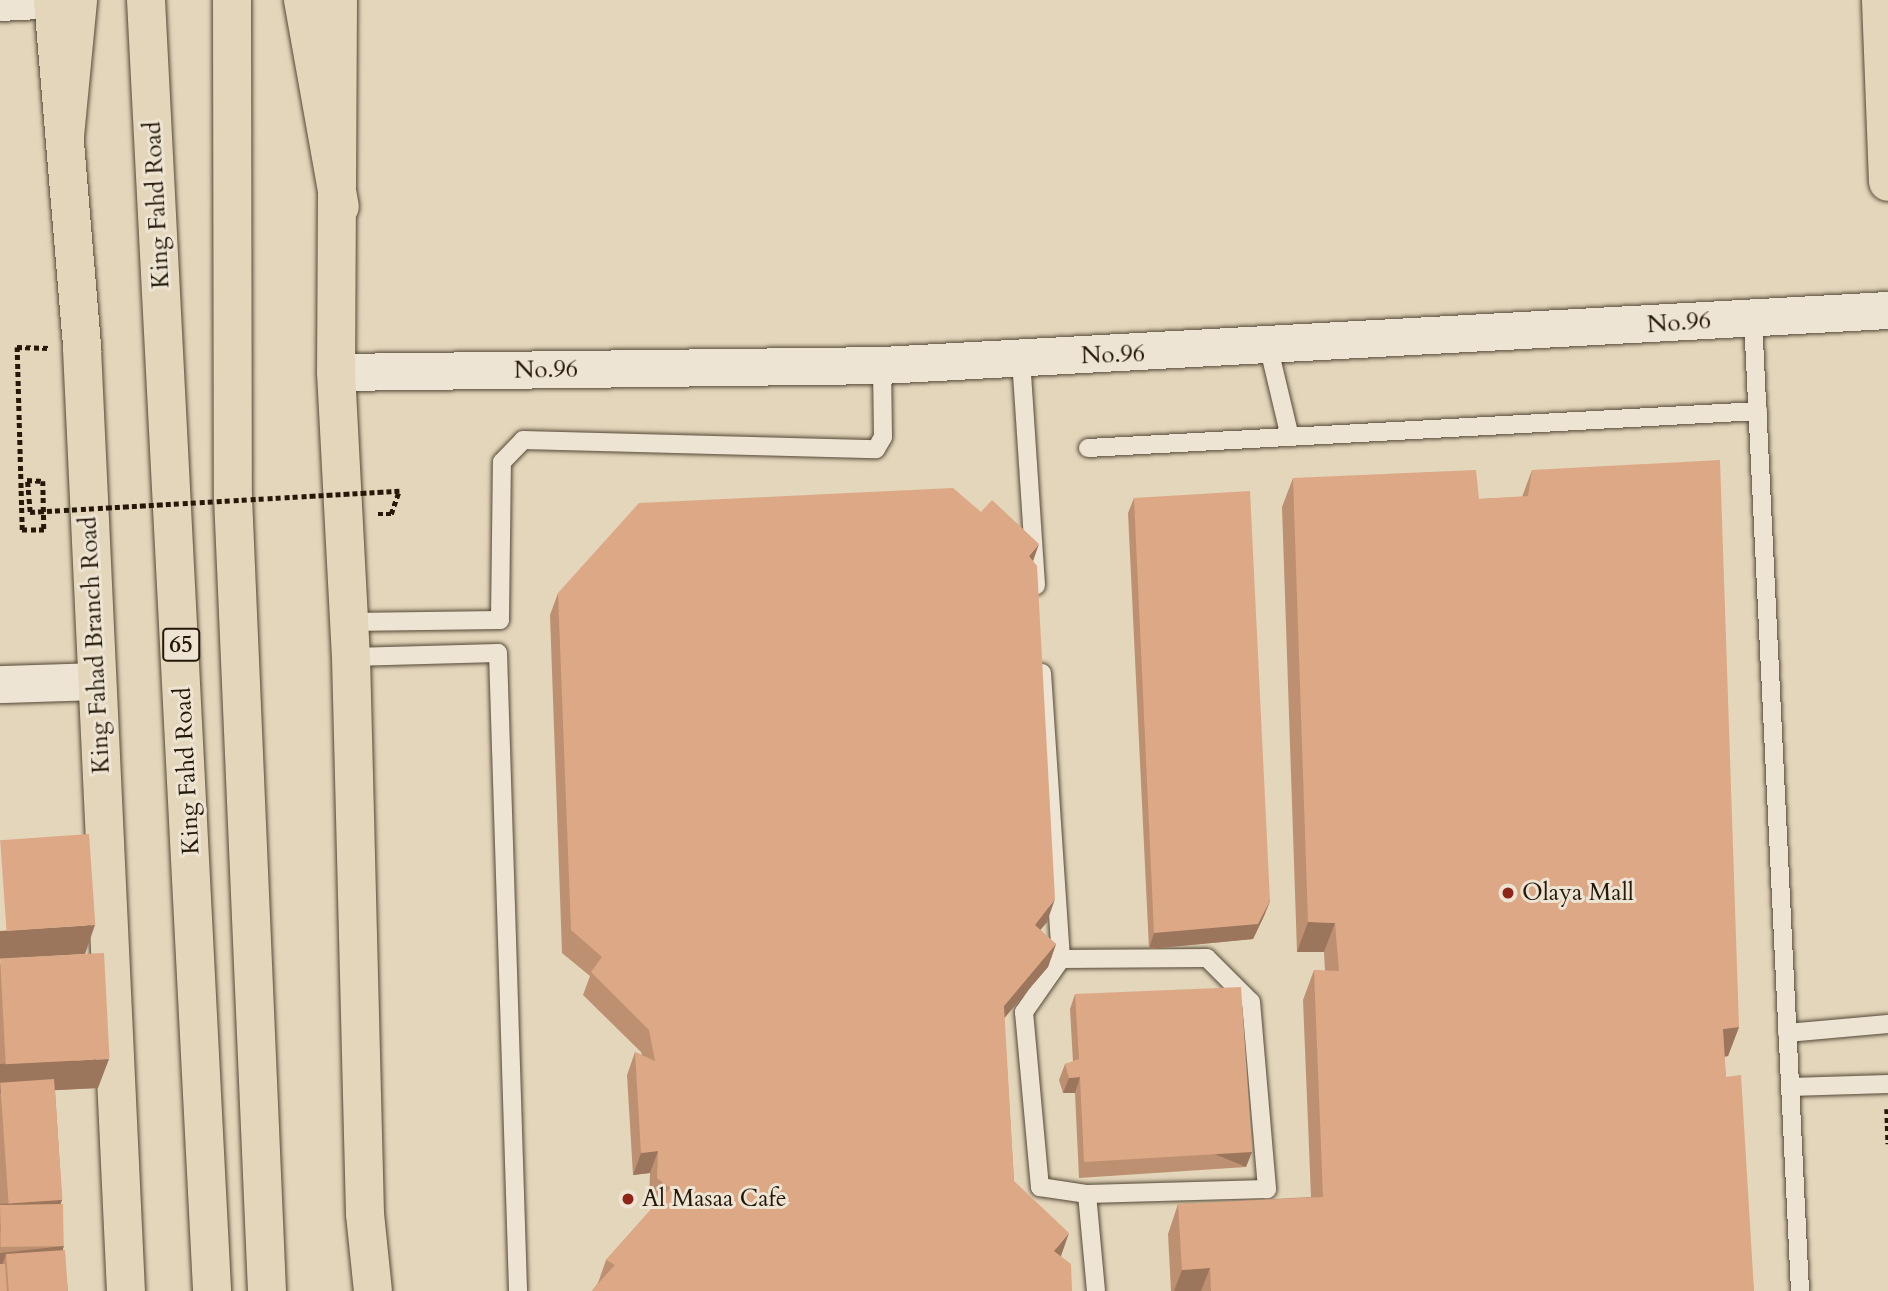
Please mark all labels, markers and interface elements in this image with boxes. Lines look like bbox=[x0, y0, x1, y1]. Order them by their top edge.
street label: King Fahd Road bbox=[138, 121, 176, 289]
street label: No.96 bbox=[1646, 306, 1712, 340]
street label: No.96 bbox=[1080, 339, 1146, 371]
street label: No.96 bbox=[514, 355, 578, 385]
street label: King Fahad Branch Road bbox=[74, 516, 116, 774]
road number: 65 bbox=[162, 625, 200, 664]
street label: King Fahd Road bbox=[168, 687, 206, 855]
place label: Olaya Mall bbox=[1522, 879, 1634, 907]
marker: Olaya Mall bbox=[1500, 885, 1516, 901]
place label: Al Masaa Cafe bbox=[642, 1185, 787, 1213]
marker: Al Masaa Cafe bbox=[620, 1191, 636, 1207]

